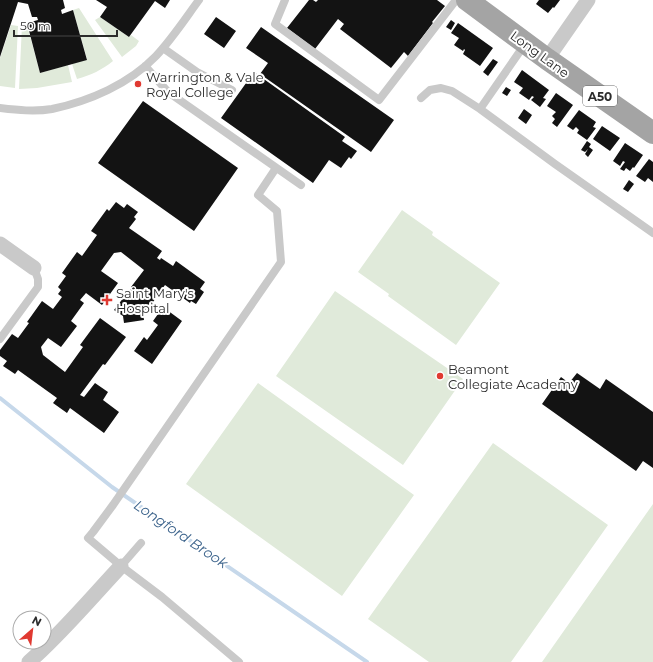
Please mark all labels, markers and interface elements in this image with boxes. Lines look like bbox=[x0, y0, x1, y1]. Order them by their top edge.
scale bar bbox=[14, 12, 117, 38]
text: 50 m bbox=[20, 18, 51, 33]
street label: Long Lane bbox=[507, 27, 573, 81]
place label: Warrington & Vale Royal College bbox=[146, 69, 264, 100]
marker: Warrington & Vale Royal College bbox=[133, 79, 143, 89]
road number: A50 bbox=[583, 86, 617, 106]
place label: Saint Mary's Hospital bbox=[116, 285, 194, 316]
marker: Saint Mary's Hospital bbox=[101, 294, 113, 306]
place label: Beamont Collegiate Academy bbox=[448, 361, 579, 392]
marker: Beamont Collegiate Academy bbox=[435, 371, 445, 381]
water label: Longford Brook bbox=[130, 496, 232, 573]
north arrow bbox=[12, 610, 52, 650]
text: N bbox=[29, 613, 44, 629]

